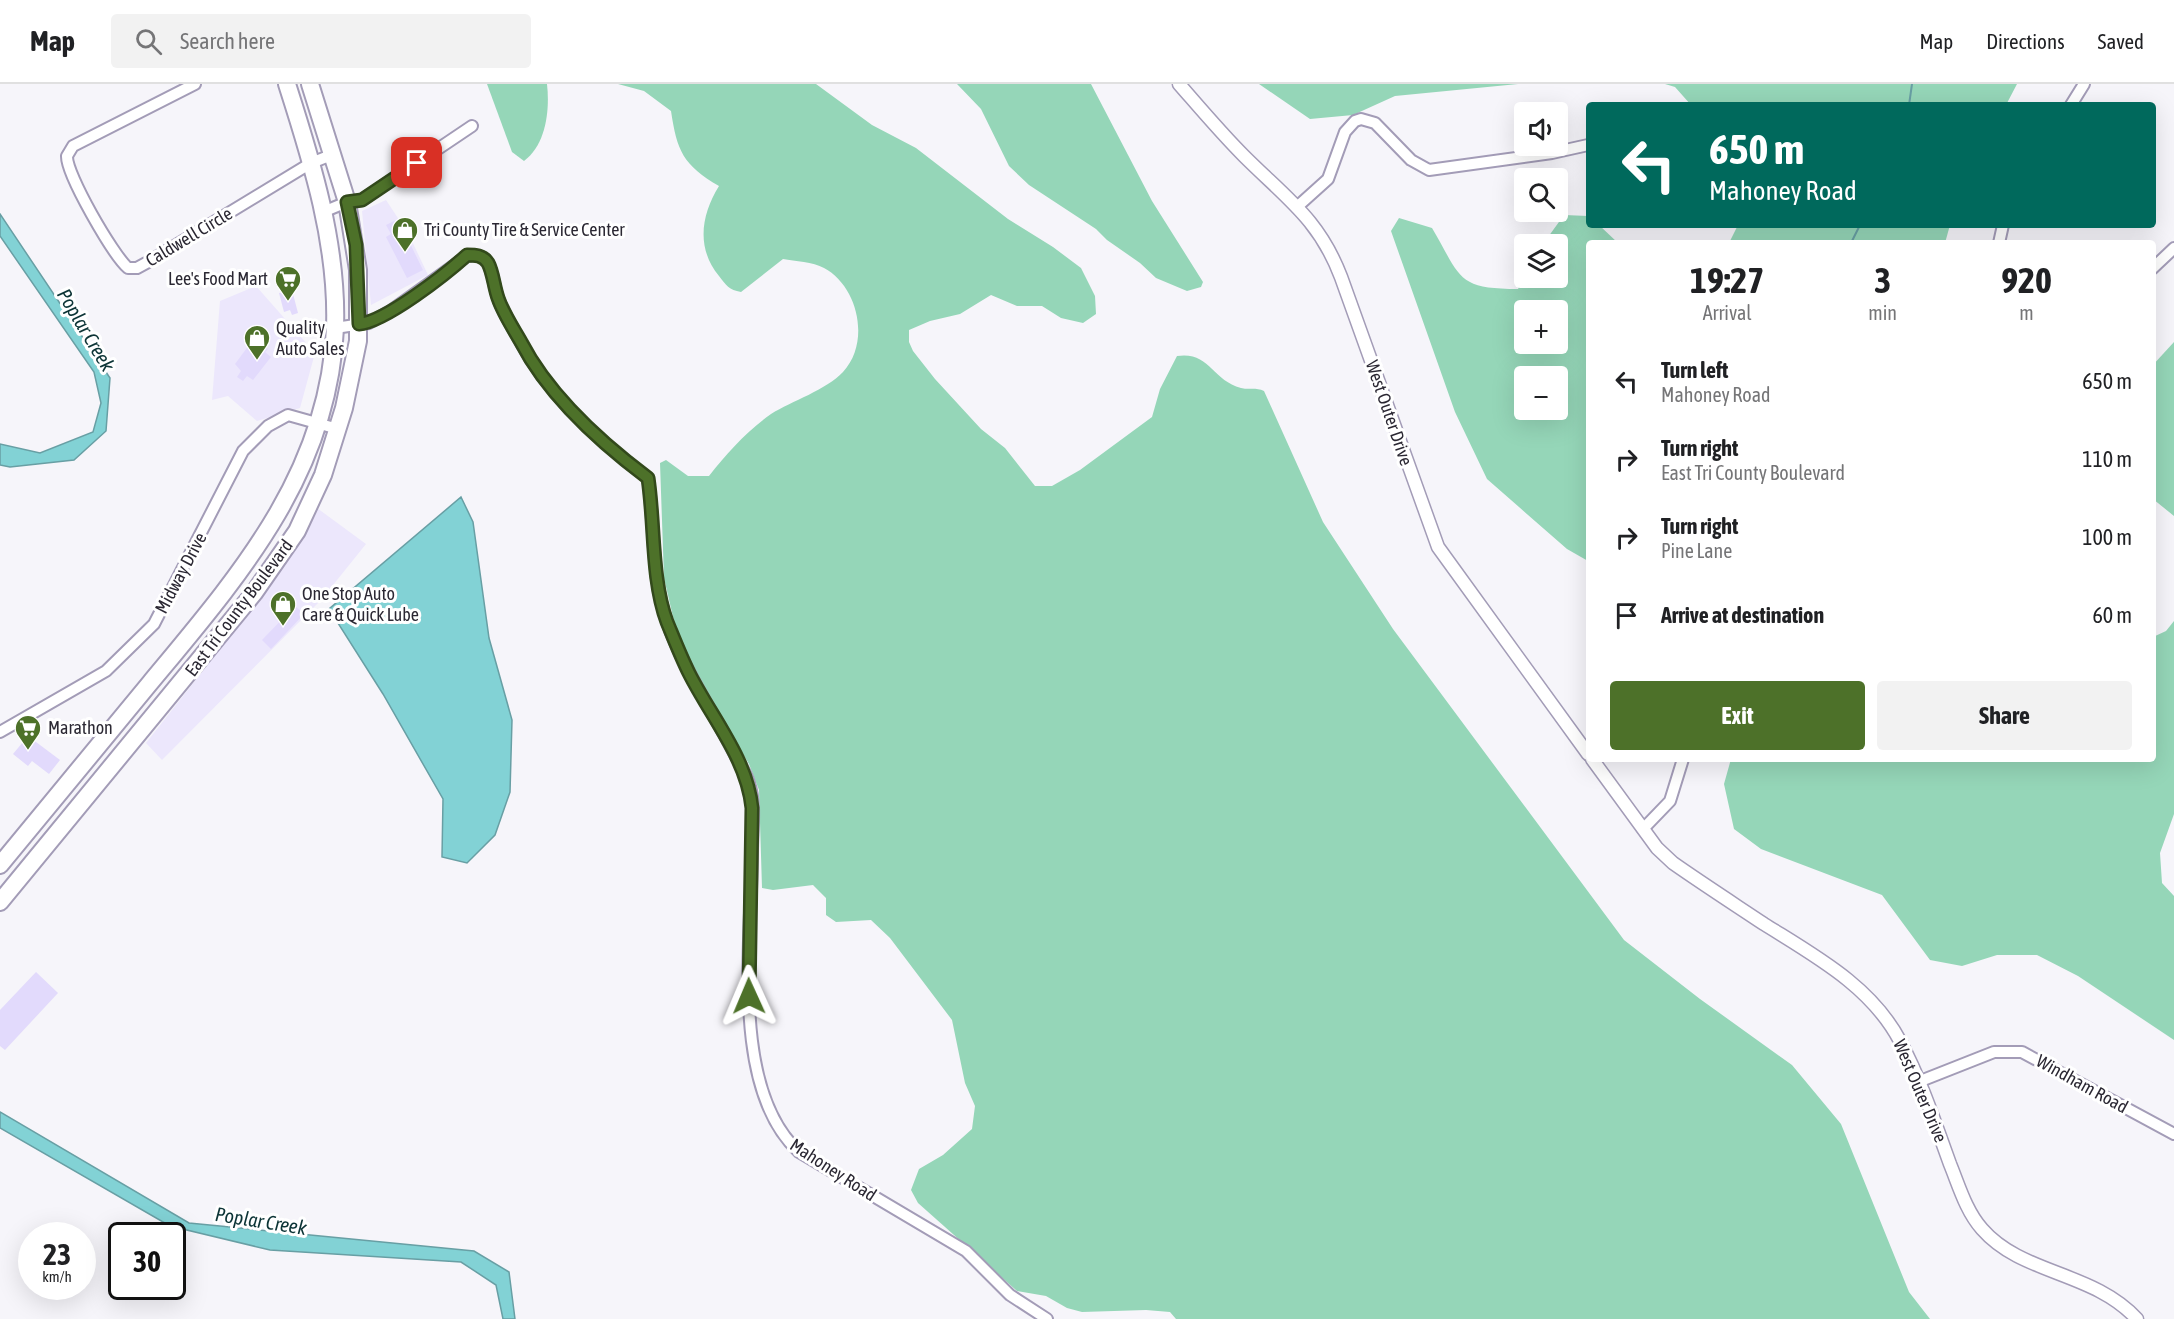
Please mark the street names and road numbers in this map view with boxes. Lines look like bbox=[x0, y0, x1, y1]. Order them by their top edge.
street label: Caldwell Circle bbox=[142, 203, 236, 271]
street label: West Outer Drive bbox=[1362, 358, 1417, 468]
street label: Midway Drive bbox=[151, 529, 211, 617]
street label: East Tri County Boulevard bbox=[180, 535, 297, 680]
street label: West Outer Drive bbox=[1889, 1036, 1952, 1145]
street label: Windham Road bbox=[2033, 1050, 2132, 1117]
street label: Mahoney Road bbox=[786, 1134, 880, 1205]

